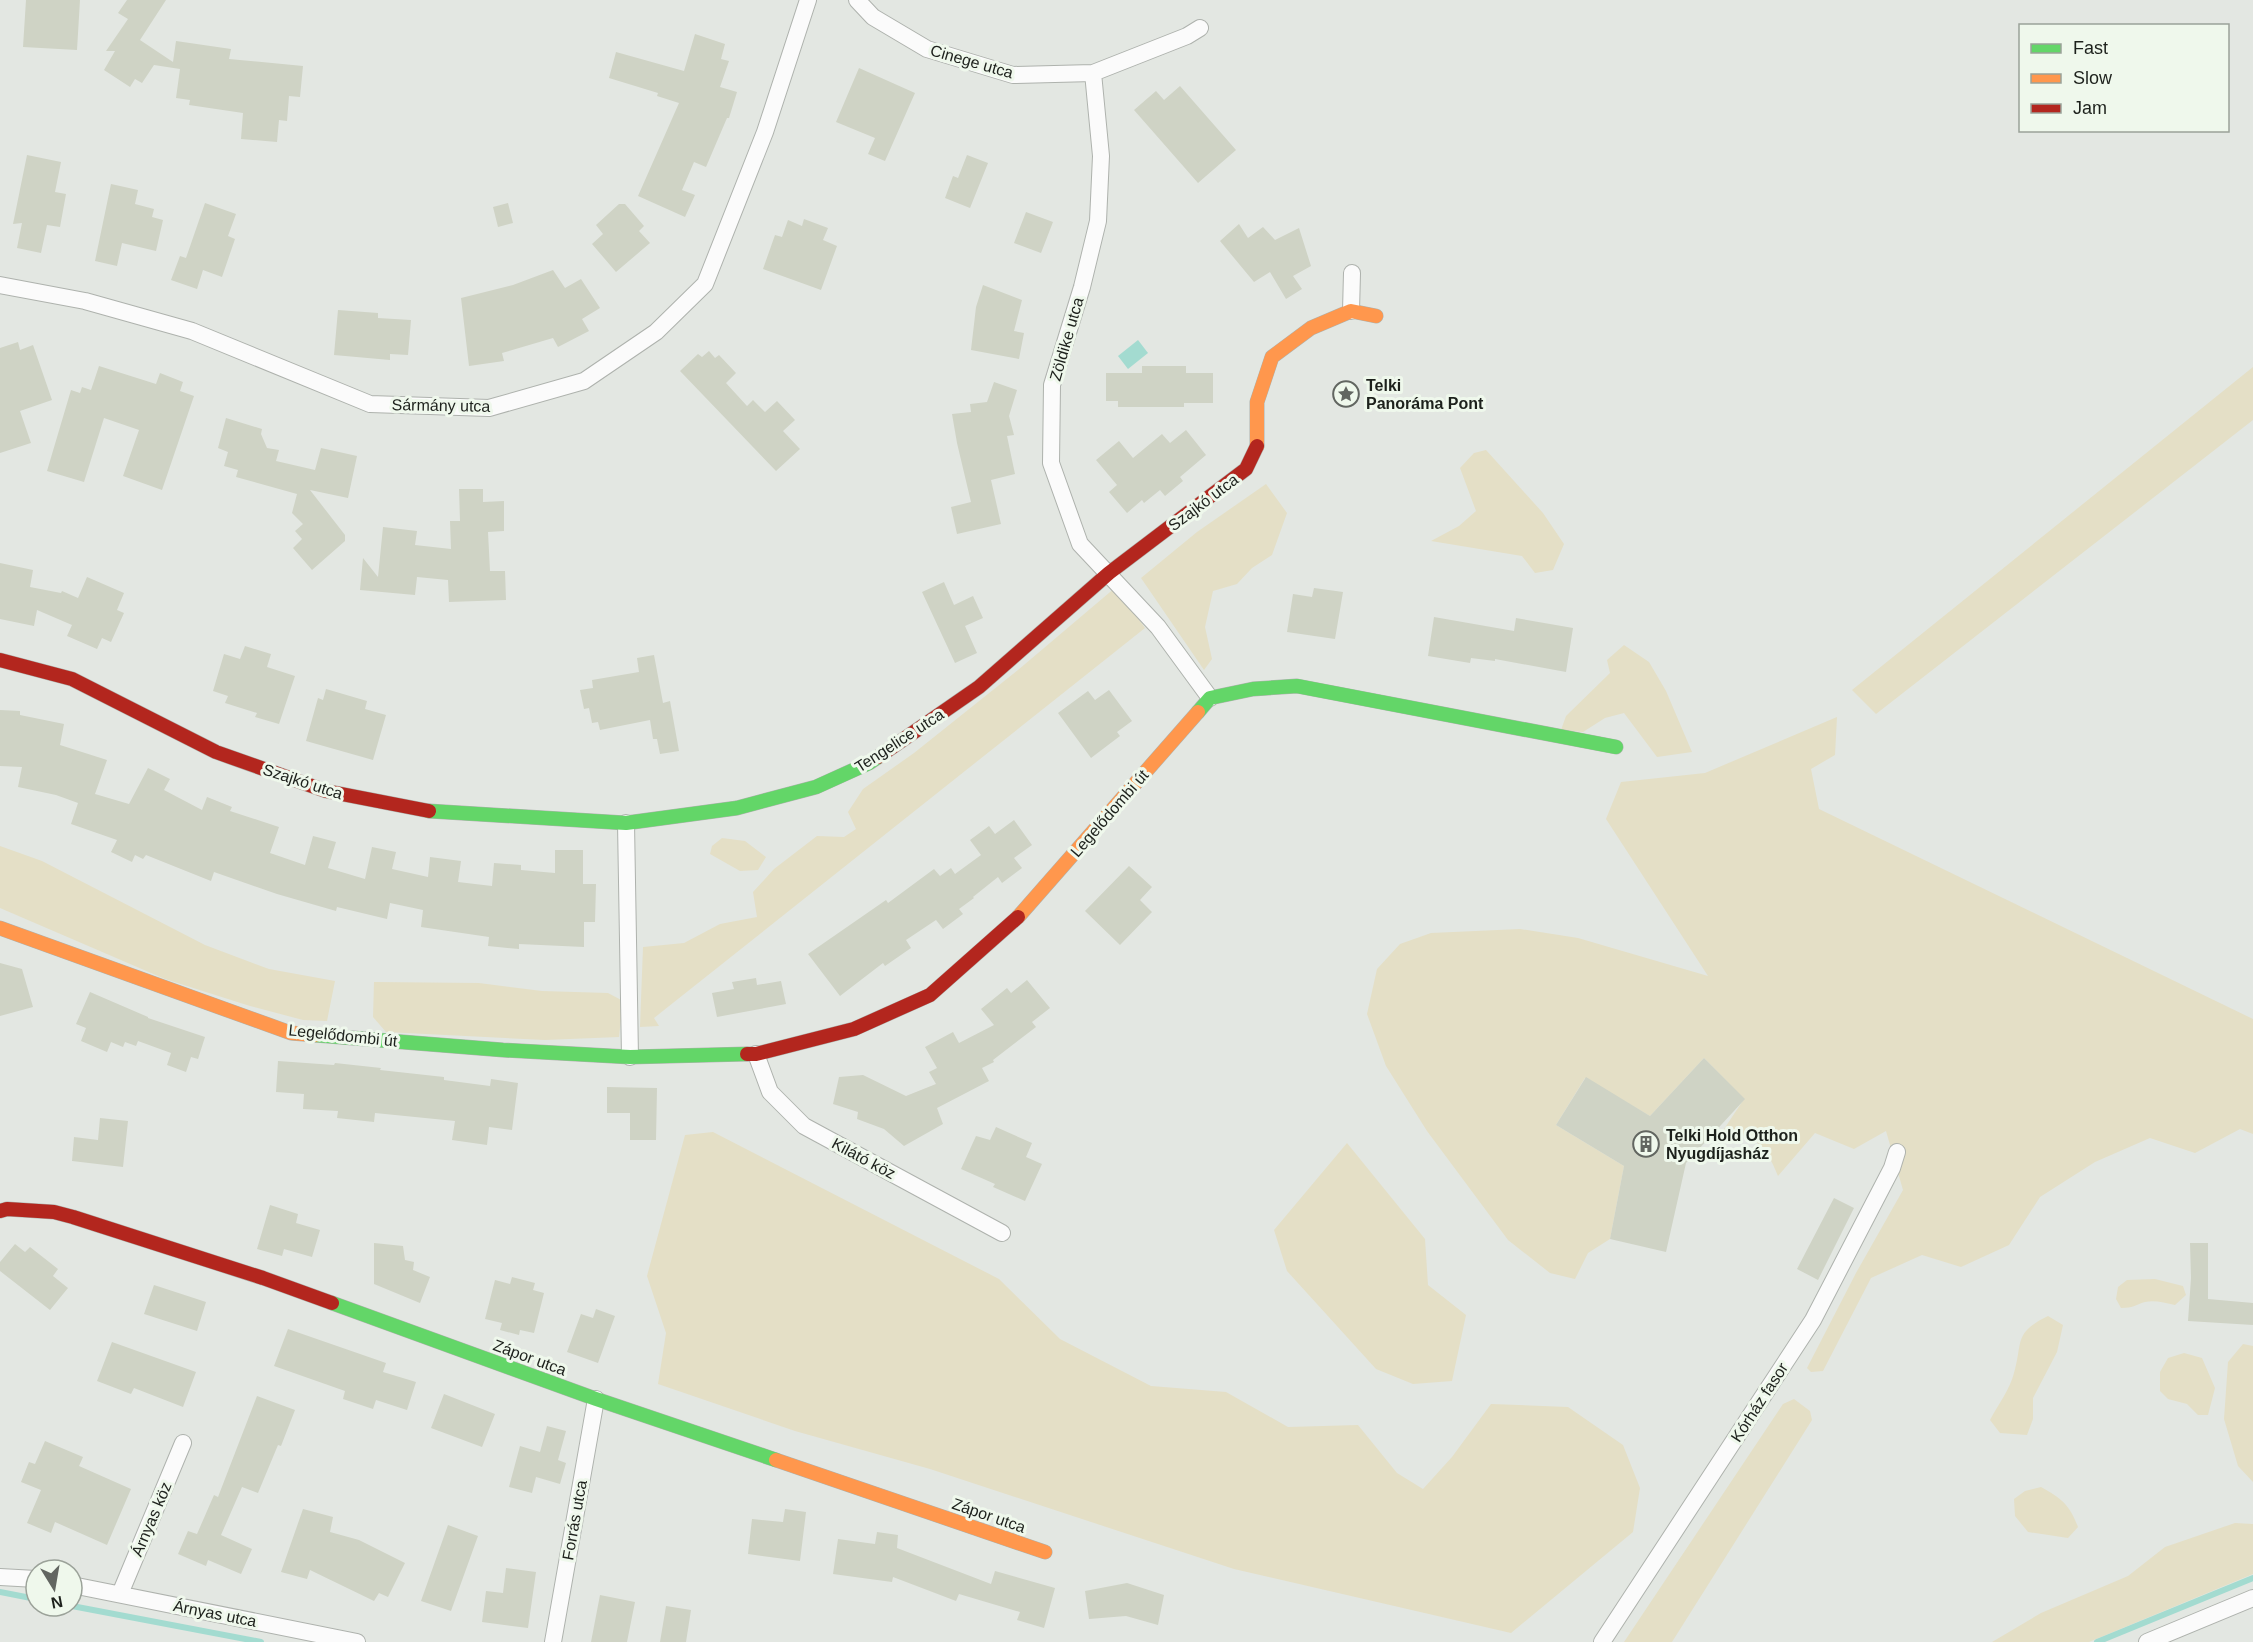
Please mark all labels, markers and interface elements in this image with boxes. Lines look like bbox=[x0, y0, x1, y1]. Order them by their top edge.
legend bbox=[2019, 24, 2229, 132]
text: Fast bbox=[2073, 38, 2108, 58]
street label: Cinege utca bbox=[928, 42, 1015, 81]
text: Slow bbox=[2073, 68, 2113, 88]
text: Jam bbox=[2073, 98, 2107, 118]
street label: Zöldike utca bbox=[1046, 295, 1087, 383]
place label: Telki Panoráma Pont bbox=[1366, 377, 1484, 412]
place icon: Telki Panoráma Pont bbox=[1331, 379, 1361, 409]
street label: Sármány utca bbox=[391, 396, 491, 415]
street label: Szajkó utca bbox=[1165, 471, 1242, 534]
street label: Tengelice utca bbox=[852, 705, 947, 775]
street label: Szajkó utca bbox=[261, 761, 345, 802]
street label: Legelődombi út bbox=[1067, 766, 1152, 860]
street label: Legelődombi út bbox=[288, 1021, 399, 1050]
place label: Telki Hold Otthon Nyugdíjasház bbox=[1666, 1127, 1798, 1162]
building icon: Telki Hold Otthon Nyugdíjasház bbox=[1631, 1129, 1661, 1159]
street label: Kilátó köz bbox=[829, 1135, 898, 1182]
street label: Zápor utca bbox=[491, 1336, 569, 1379]
street label: Kórház fasor bbox=[1728, 1359, 1792, 1445]
street label: Árnyas köz bbox=[127, 1479, 175, 1559]
street label: Forrás utca bbox=[559, 1479, 590, 1561]
street label: Zápor utca bbox=[950, 1495, 1028, 1536]
north arrow bbox=[24, 1558, 84, 1618]
text: N bbox=[49, 1593, 64, 1612]
street label: Árnyas utca bbox=[172, 1596, 258, 1630]

